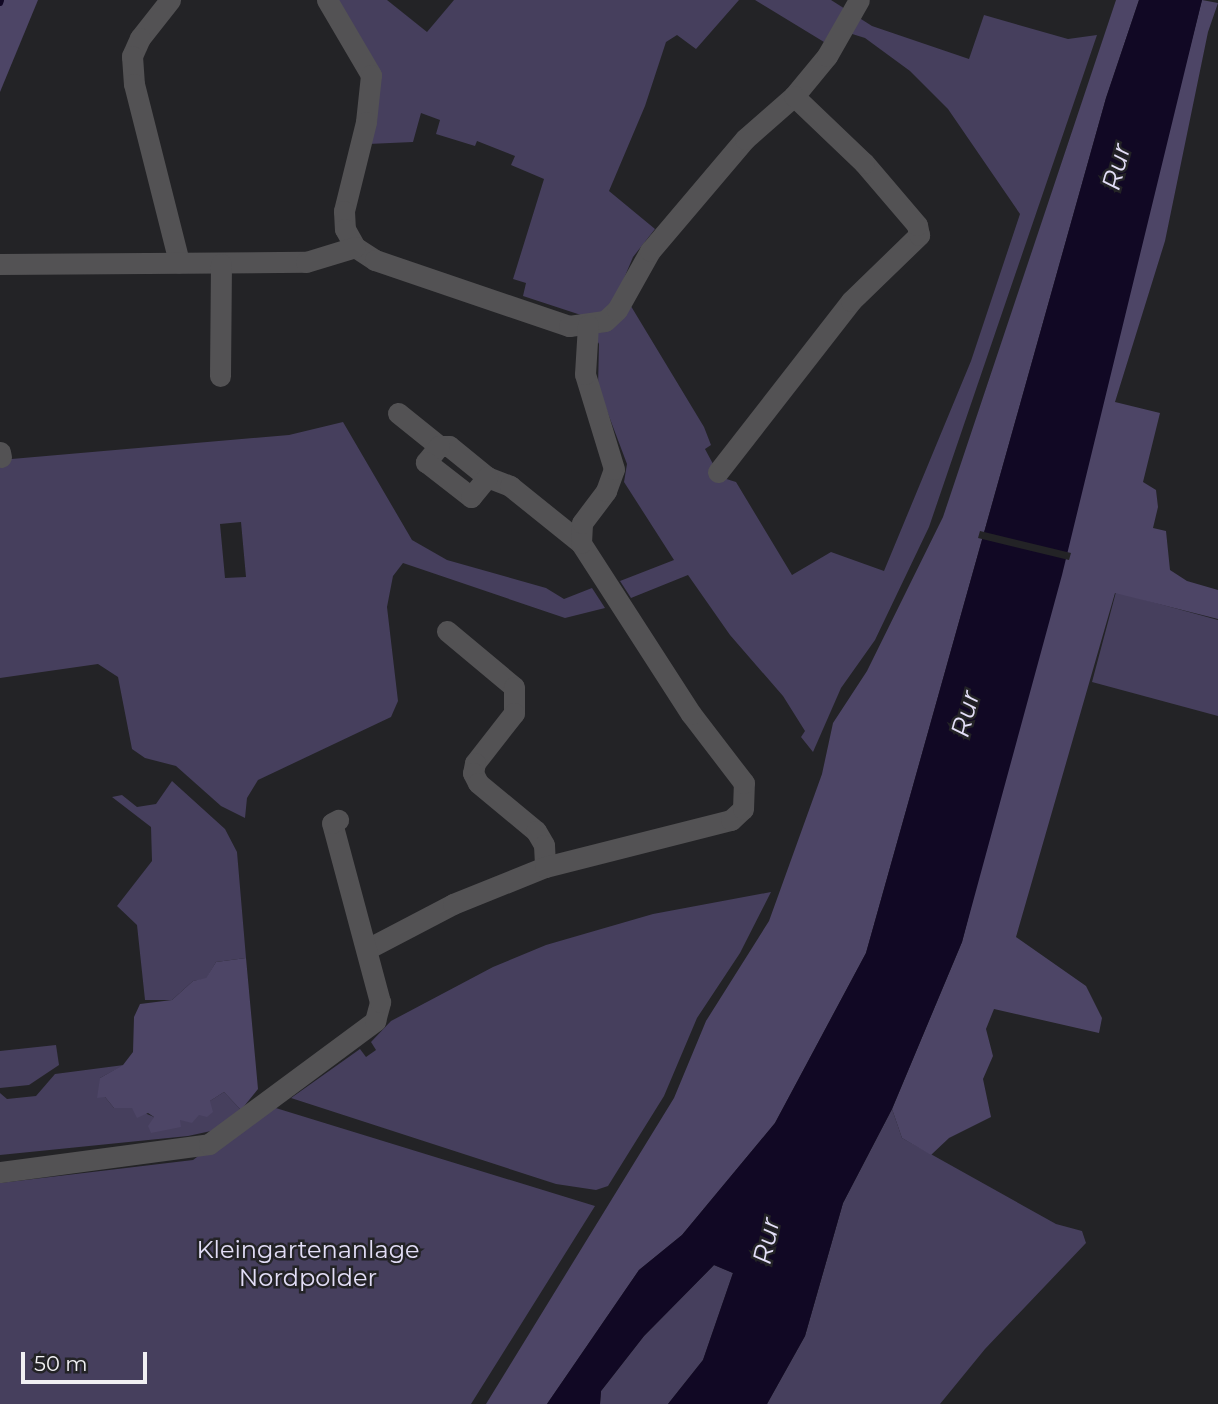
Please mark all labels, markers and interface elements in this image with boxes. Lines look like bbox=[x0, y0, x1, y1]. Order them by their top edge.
water label: Rur bbox=[1096, 140, 1138, 194]
water label: Rur bbox=[945, 687, 987, 741]
water label: Rur bbox=[747, 1215, 787, 1267]
park label: Kleingartenanlage Nordpolder bbox=[196, 1236, 420, 1292]
scale bar bbox=[24, 1338, 150, 1382]
text: 50 m bbox=[34, 1351, 88, 1376]

